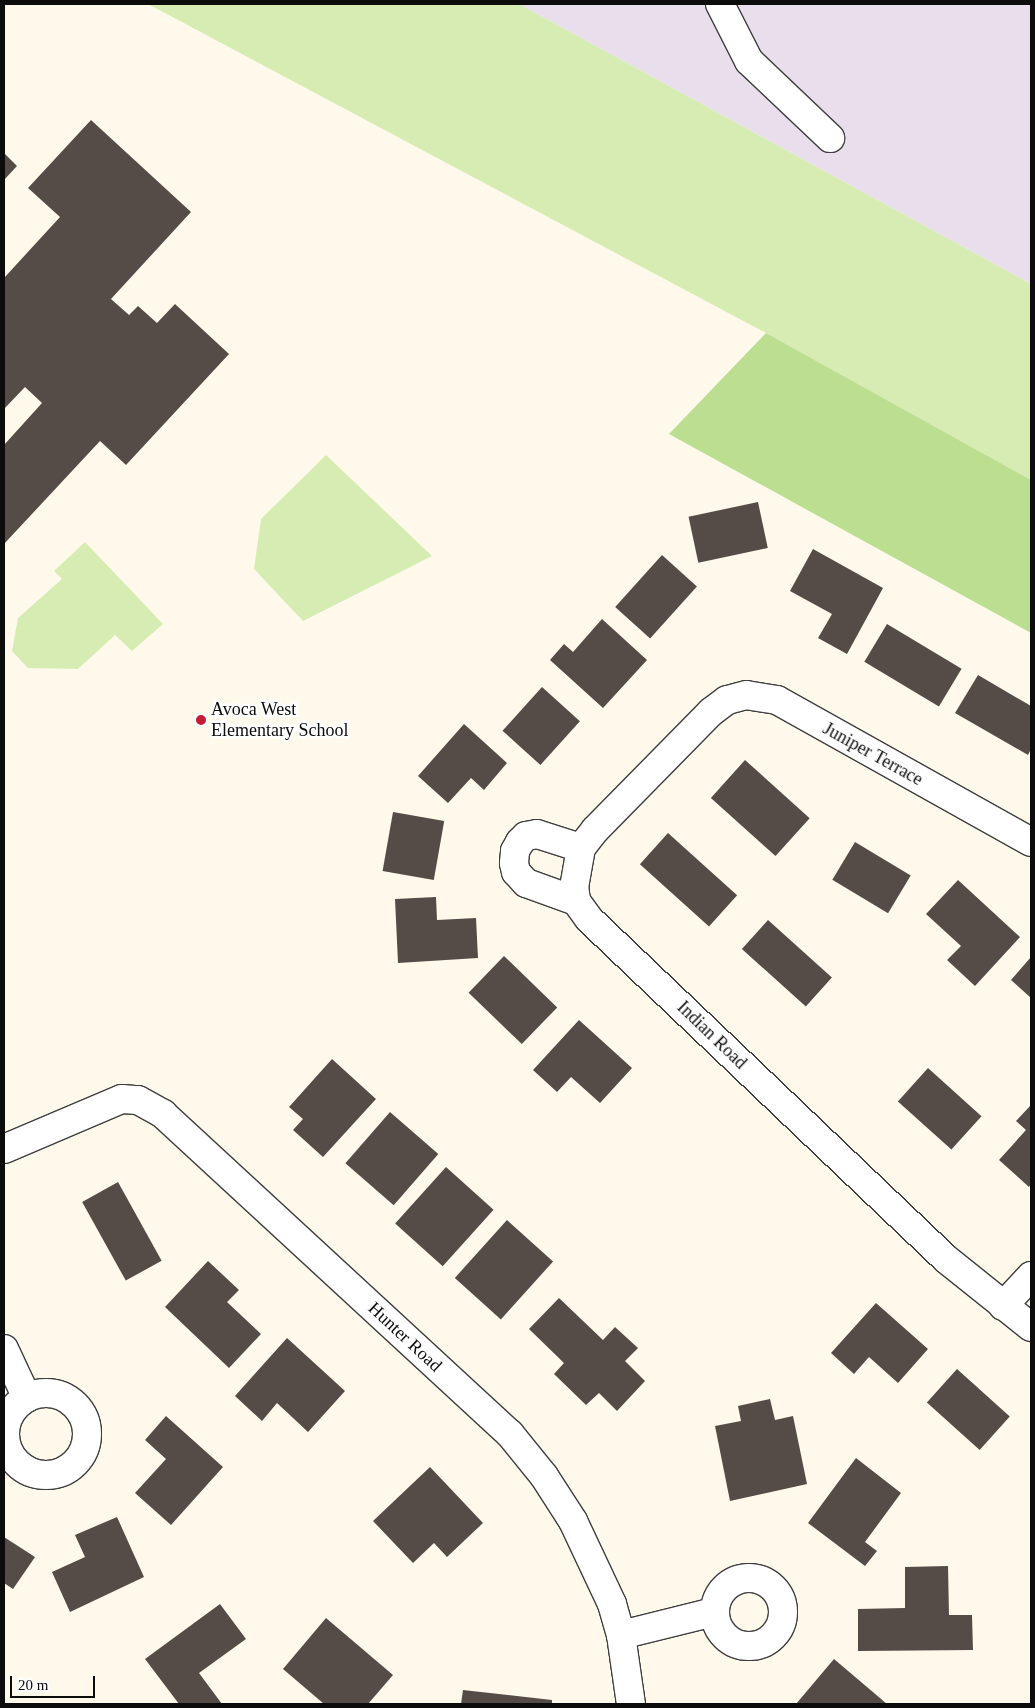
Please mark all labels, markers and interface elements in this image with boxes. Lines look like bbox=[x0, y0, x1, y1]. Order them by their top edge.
place label: Avoca West Elementary School bbox=[211, 699, 348, 742]
marker: Avoca West Elementary School bbox=[195, 714, 207, 726]
street label: Juniper Terrace bbox=[819, 718, 927, 790]
street label: Indian Road bbox=[673, 996, 751, 1074]
street label: Hunter Road bbox=[364, 1298, 446, 1376]
scale bar bbox=[12, 1666, 98, 1698]
text: 20 m bbox=[18, 1677, 48, 1693]

